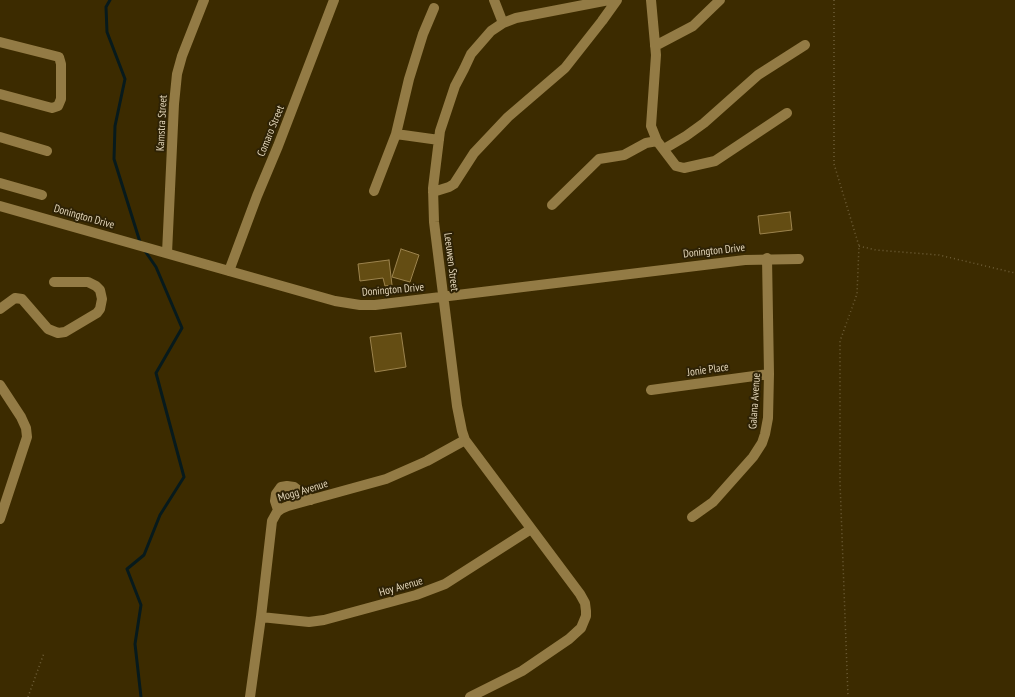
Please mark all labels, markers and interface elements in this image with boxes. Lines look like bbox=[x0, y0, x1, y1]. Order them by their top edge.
street label: Kamstra Street bbox=[154, 95, 170, 151]
street label: Comaro Street bbox=[255, 104, 287, 158]
street label: Donington Drive bbox=[52, 202, 116, 232]
street label: Leeuwen Street bbox=[441, 232, 461, 292]
street label: Donington Drive bbox=[682, 241, 746, 261]
street label: Donington Drive bbox=[361, 281, 425, 299]
street label: Jonie Place bbox=[686, 361, 730, 379]
street label: Galana Avenue bbox=[746, 373, 764, 429]
street label: Mogg Avenue bbox=[276, 477, 330, 505]
street label: Hoy Avenue bbox=[378, 574, 424, 600]

